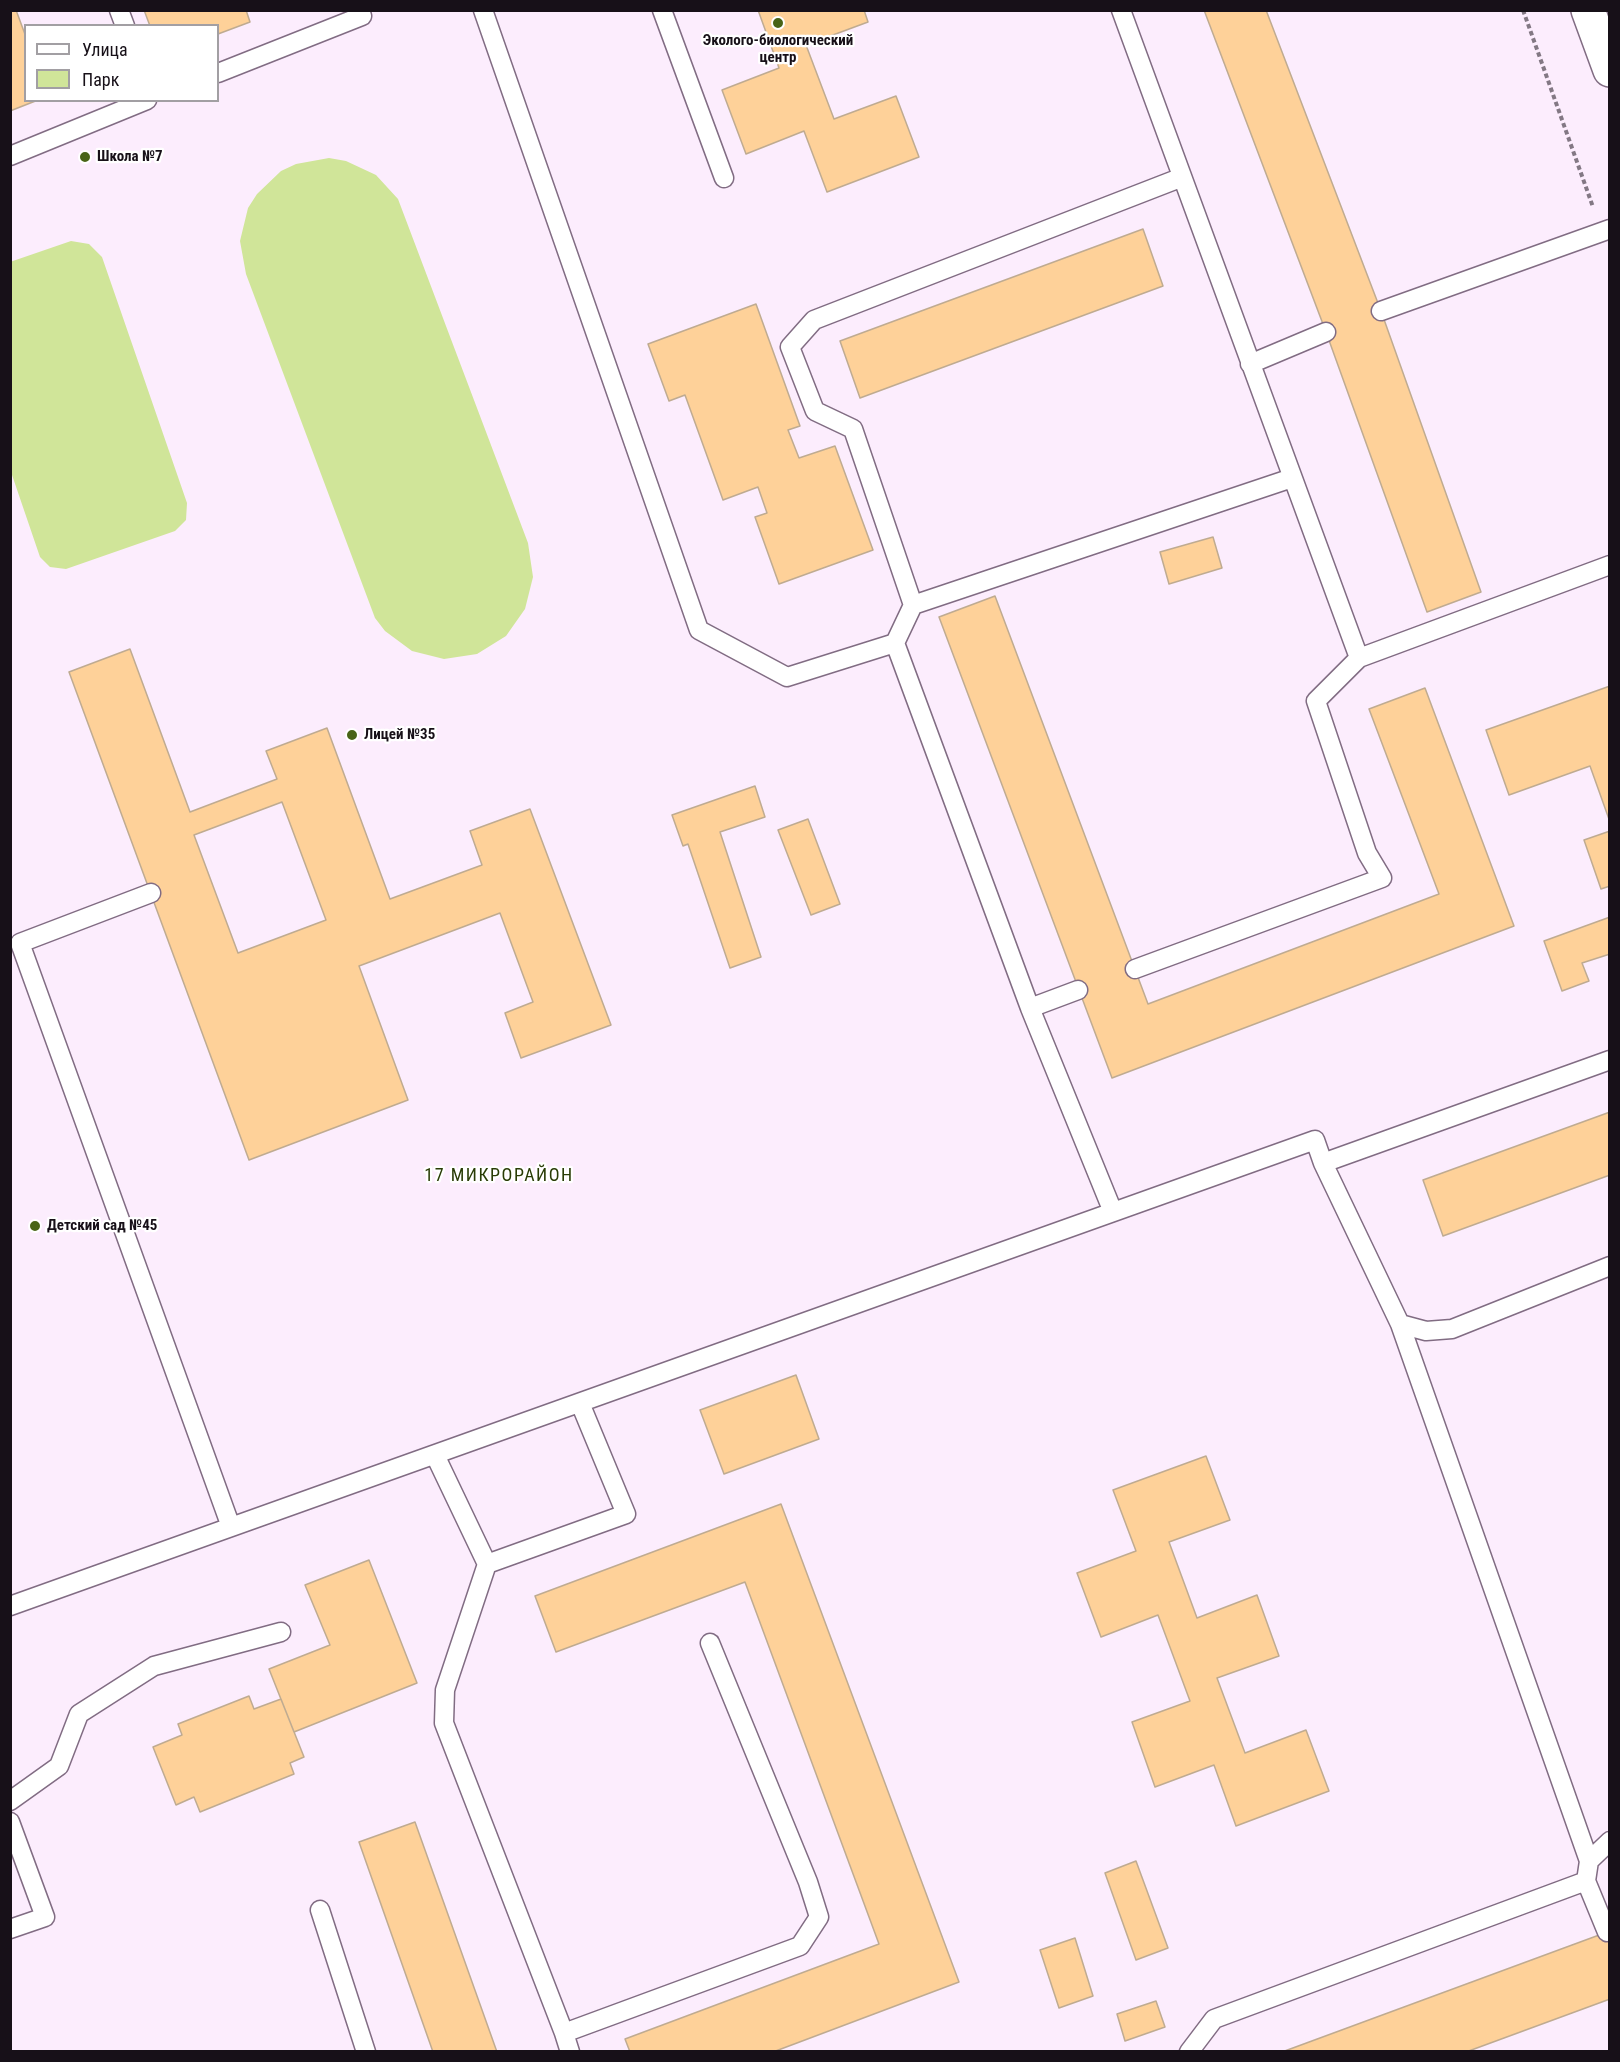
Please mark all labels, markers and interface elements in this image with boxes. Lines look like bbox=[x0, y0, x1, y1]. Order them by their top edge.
marker: Эколого-биологический центр bbox=[771, 16, 785, 30]
legend bbox=[24, 24, 219, 102]
place label: Эколого-биологический центр bbox=[703, 32, 853, 67]
text: Улица bbox=[82, 39, 128, 60]
text: Парк bbox=[82, 69, 119, 90]
place label: Школа №7 bbox=[97, 148, 163, 166]
marker: Школа №7 bbox=[78, 150, 92, 164]
place label: Лицей №35 bbox=[364, 726, 435, 744]
marker: Лицей №35 bbox=[345, 728, 359, 742]
district label: 17 МИКРОРАЙОН bbox=[424, 1165, 574, 1187]
place label: Детский сад №45 bbox=[47, 1217, 157, 1235]
marker: Детский сад №45 bbox=[28, 1219, 42, 1233]

